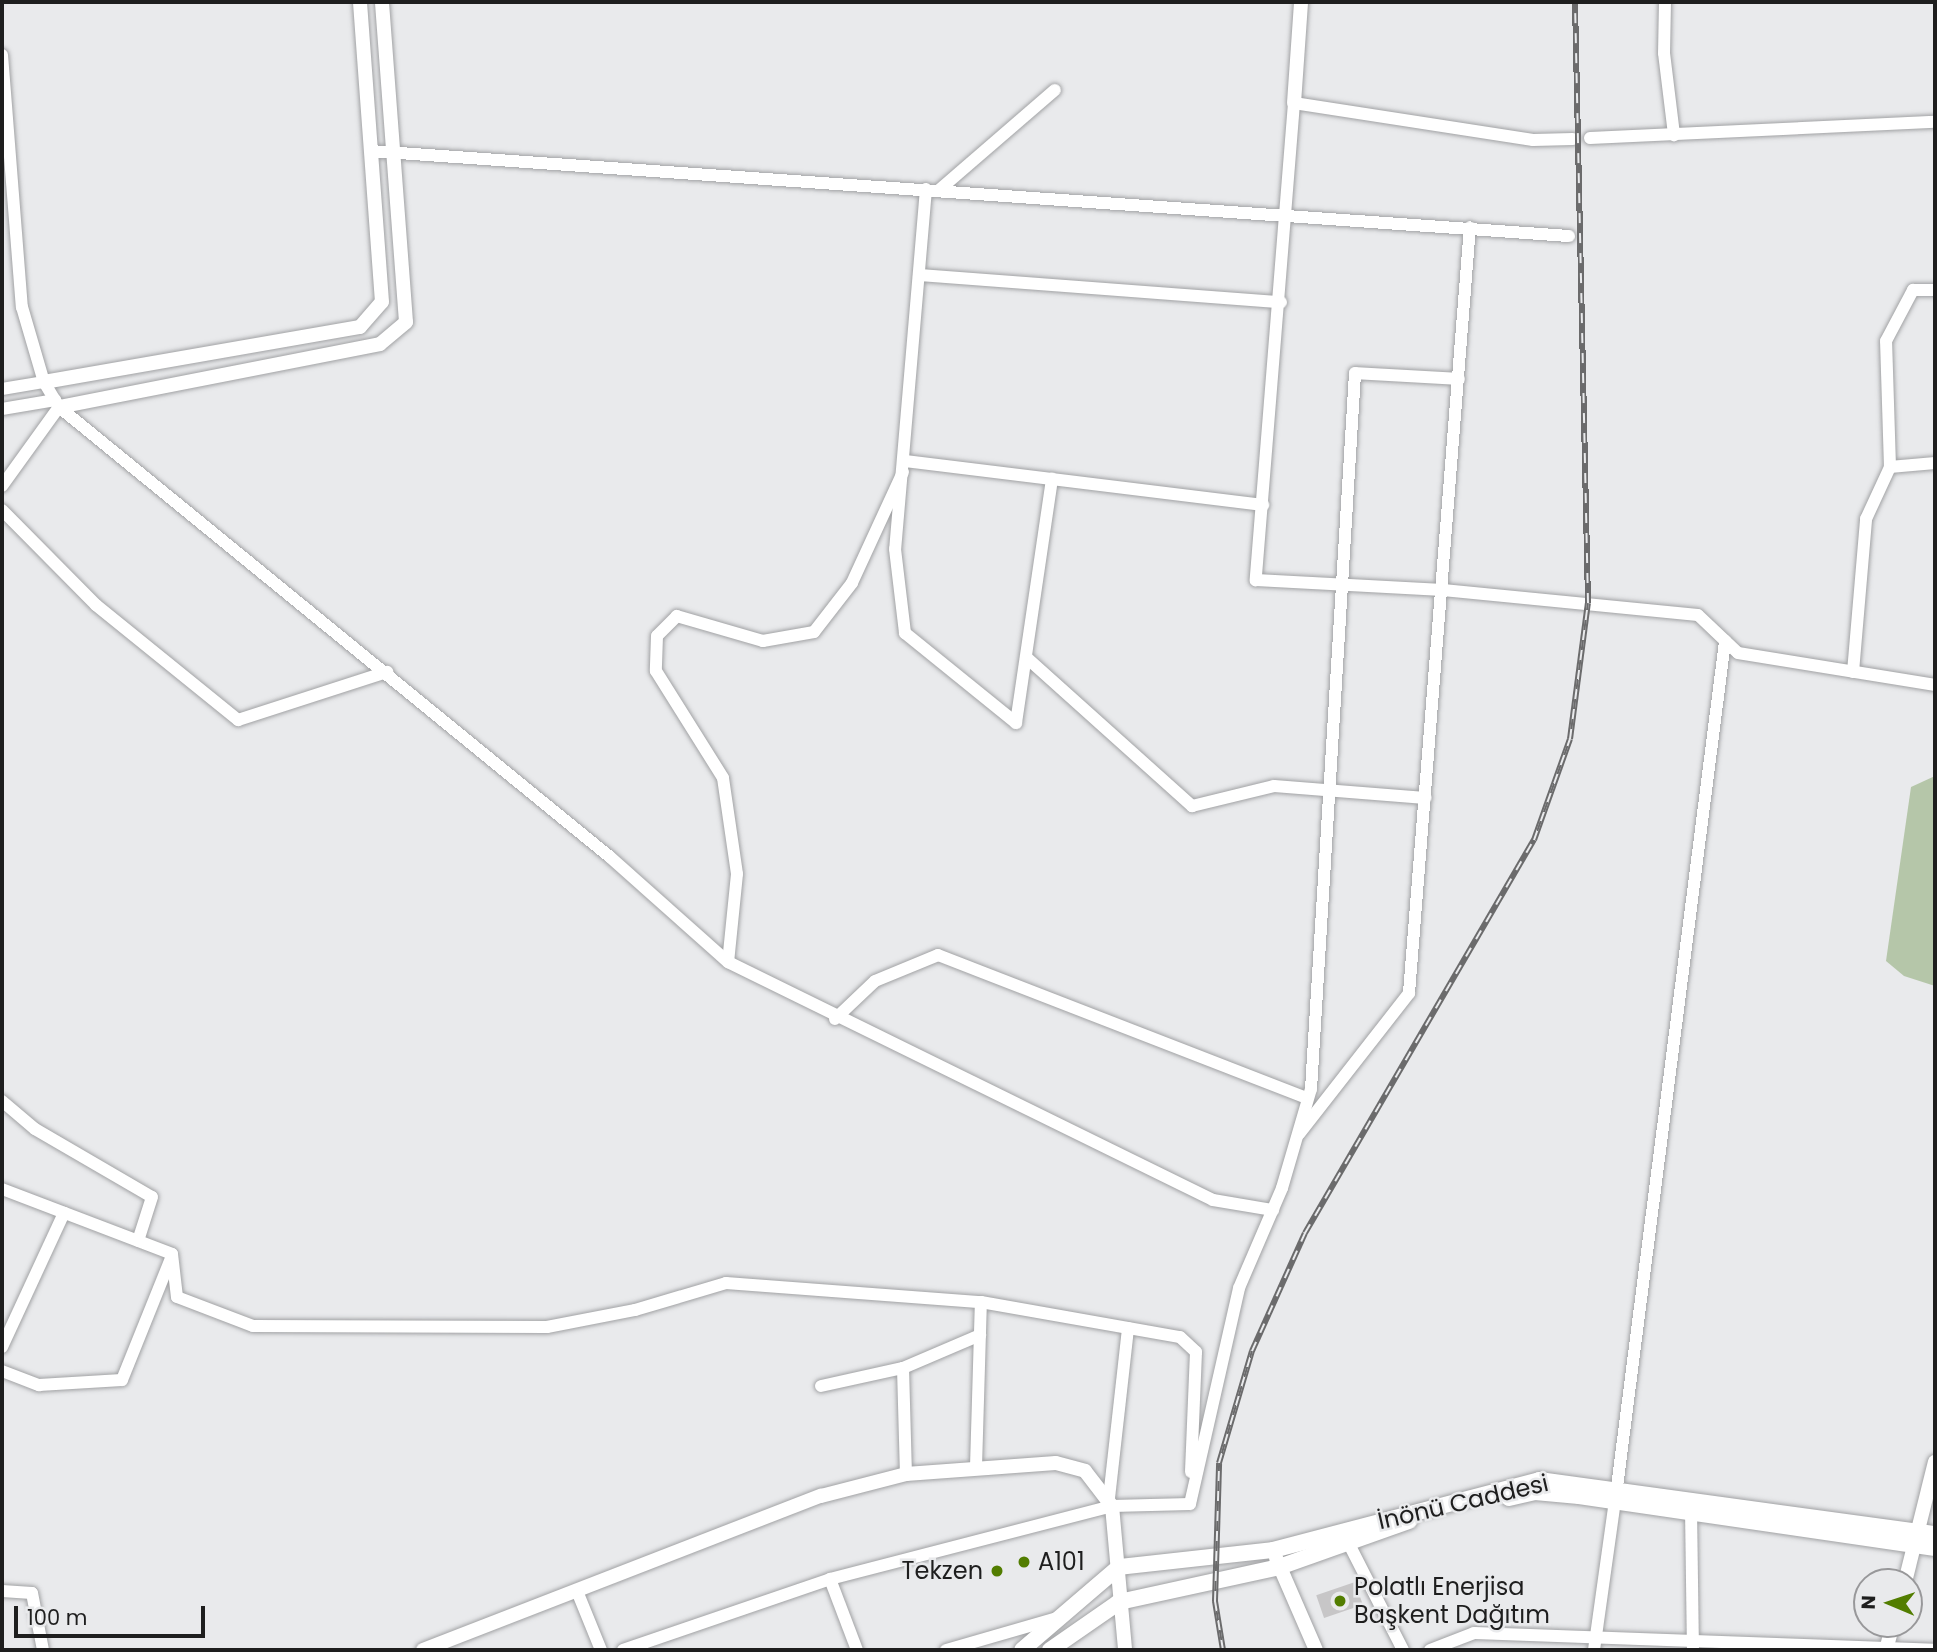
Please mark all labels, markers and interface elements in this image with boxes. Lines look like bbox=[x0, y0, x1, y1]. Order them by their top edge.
street label: İnönü Caddesi bbox=[1375, 1468, 1551, 1536]
place label: A101 bbox=[1038, 1548, 1085, 1576]
marker: A101 bbox=[1016, 1554, 1032, 1570]
place label: Tekzen bbox=[902, 1557, 983, 1585]
marker: Tekzen bbox=[989, 1563, 1005, 1579]
north arrow bbox=[1853, 1568, 1923, 1638]
place label: Polatlı Enerjisa Başkent Dağıtım bbox=[1354, 1573, 1550, 1629]
scale bar bbox=[18, 1592, 208, 1636]
marker: Polatlı Enerjisa Başkent Dağıtım bbox=[1332, 1593, 1348, 1609]
text: N bbox=[1855, 1595, 1882, 1610]
text: 100 m bbox=[27, 1603, 87, 1632]

